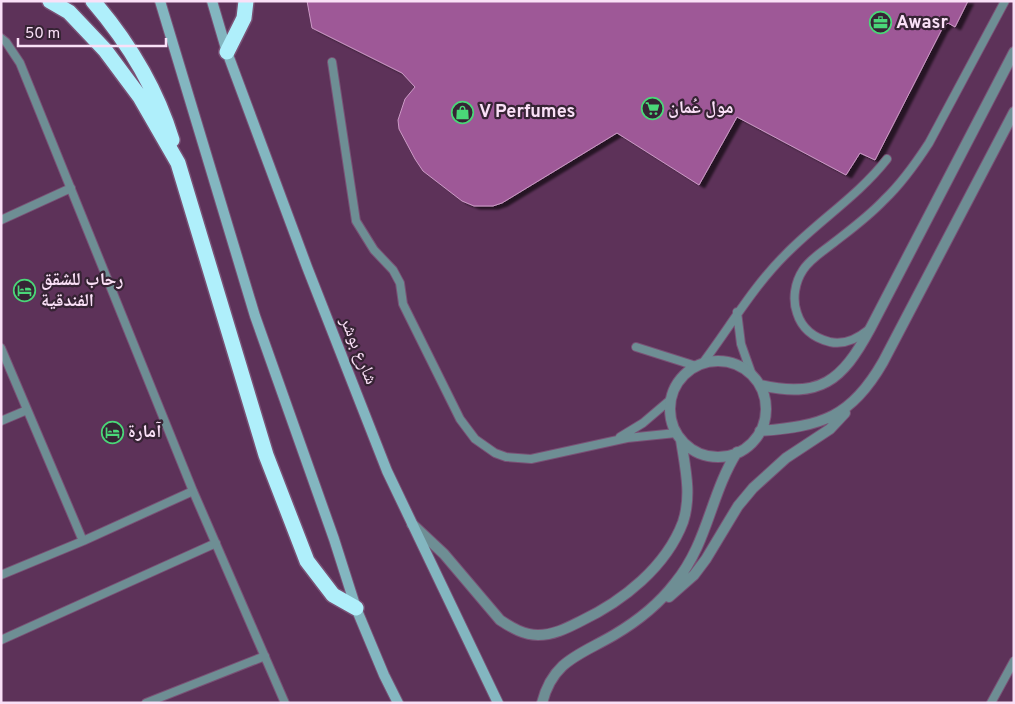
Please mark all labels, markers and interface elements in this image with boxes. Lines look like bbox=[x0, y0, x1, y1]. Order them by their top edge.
office icon: Awasr bbox=[868, 11, 892, 35]
place label: Awasr bbox=[896, 12, 948, 35]
scale bar bbox=[18, 15, 165, 47]
text: 50 m bbox=[25, 25, 60, 44]
supermarket icon: مول عُمان bbox=[640, 96, 664, 120]
place label: مول عُمان bbox=[668, 97, 734, 120]
shop icon: V Perfumes bbox=[451, 100, 475, 124]
place label: V Perfumes bbox=[479, 101, 575, 124]
place label: رحاب للشقق الفندقية bbox=[41, 269, 124, 313]
hotel icon: رحاب للشقق الفندقية bbox=[13, 278, 37, 302]
street label: شارع بوشر bbox=[334, 313, 382, 388]
hotel icon: آمارة bbox=[100, 420, 124, 444]
place label: آمارة bbox=[128, 421, 161, 444]

